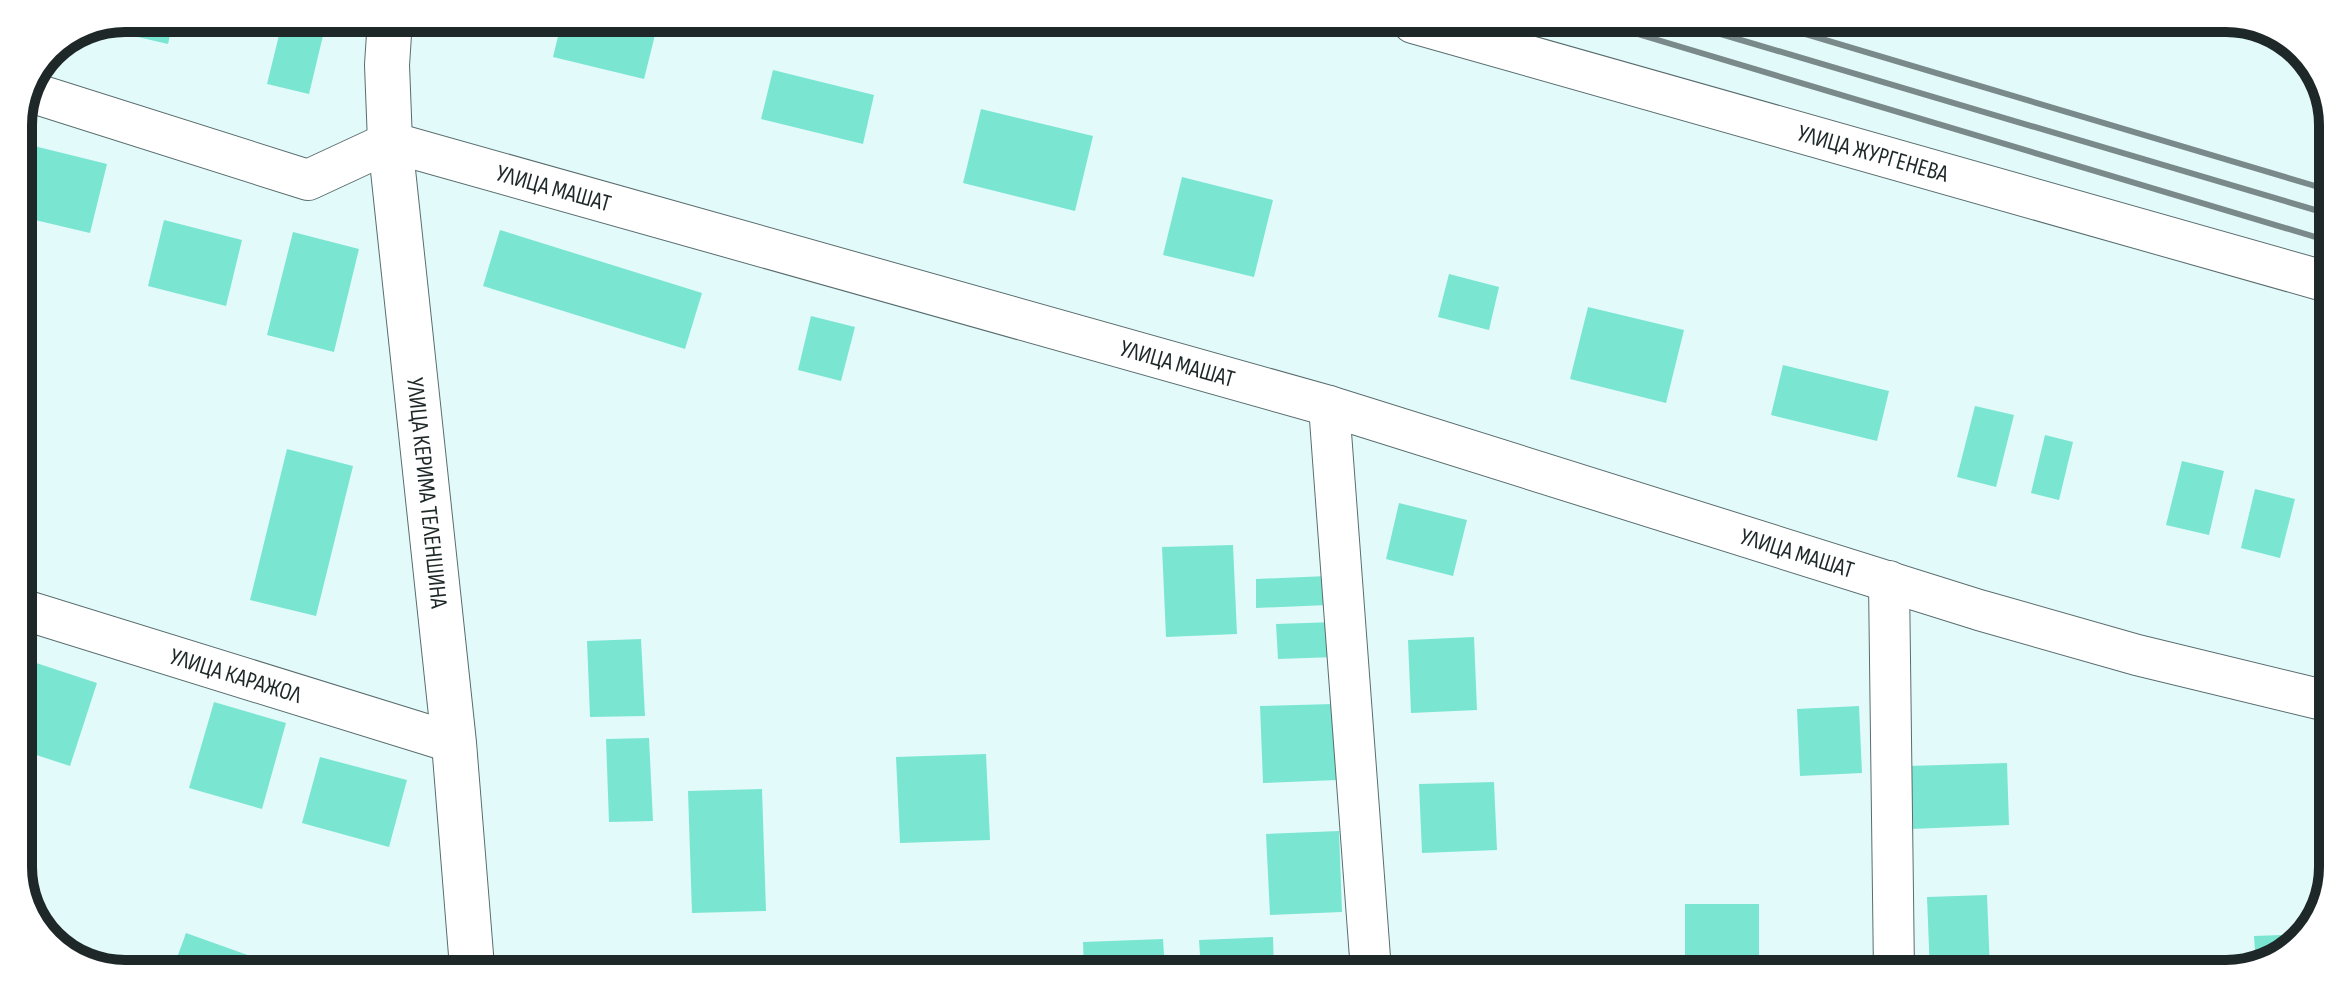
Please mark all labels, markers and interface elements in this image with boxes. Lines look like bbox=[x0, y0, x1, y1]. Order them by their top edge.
street label: УЛИЦА ЖУРГЕНЕВА bbox=[1794, 118, 1952, 189]
street label: УЛИЦА МАШАТ bbox=[493, 158, 615, 218]
street label: УЛИЦА МАШАТ bbox=[1117, 333, 1238, 393]
street label: УЛИЦА КЕРИМА ТЕЛЕНШИНА bbox=[401, 376, 454, 610]
street label: УЛИЦА МАШАТ bbox=[1736, 521, 1858, 584]
street label: УЛИЦА КАРАЖОЛ bbox=[166, 641, 306, 710]

